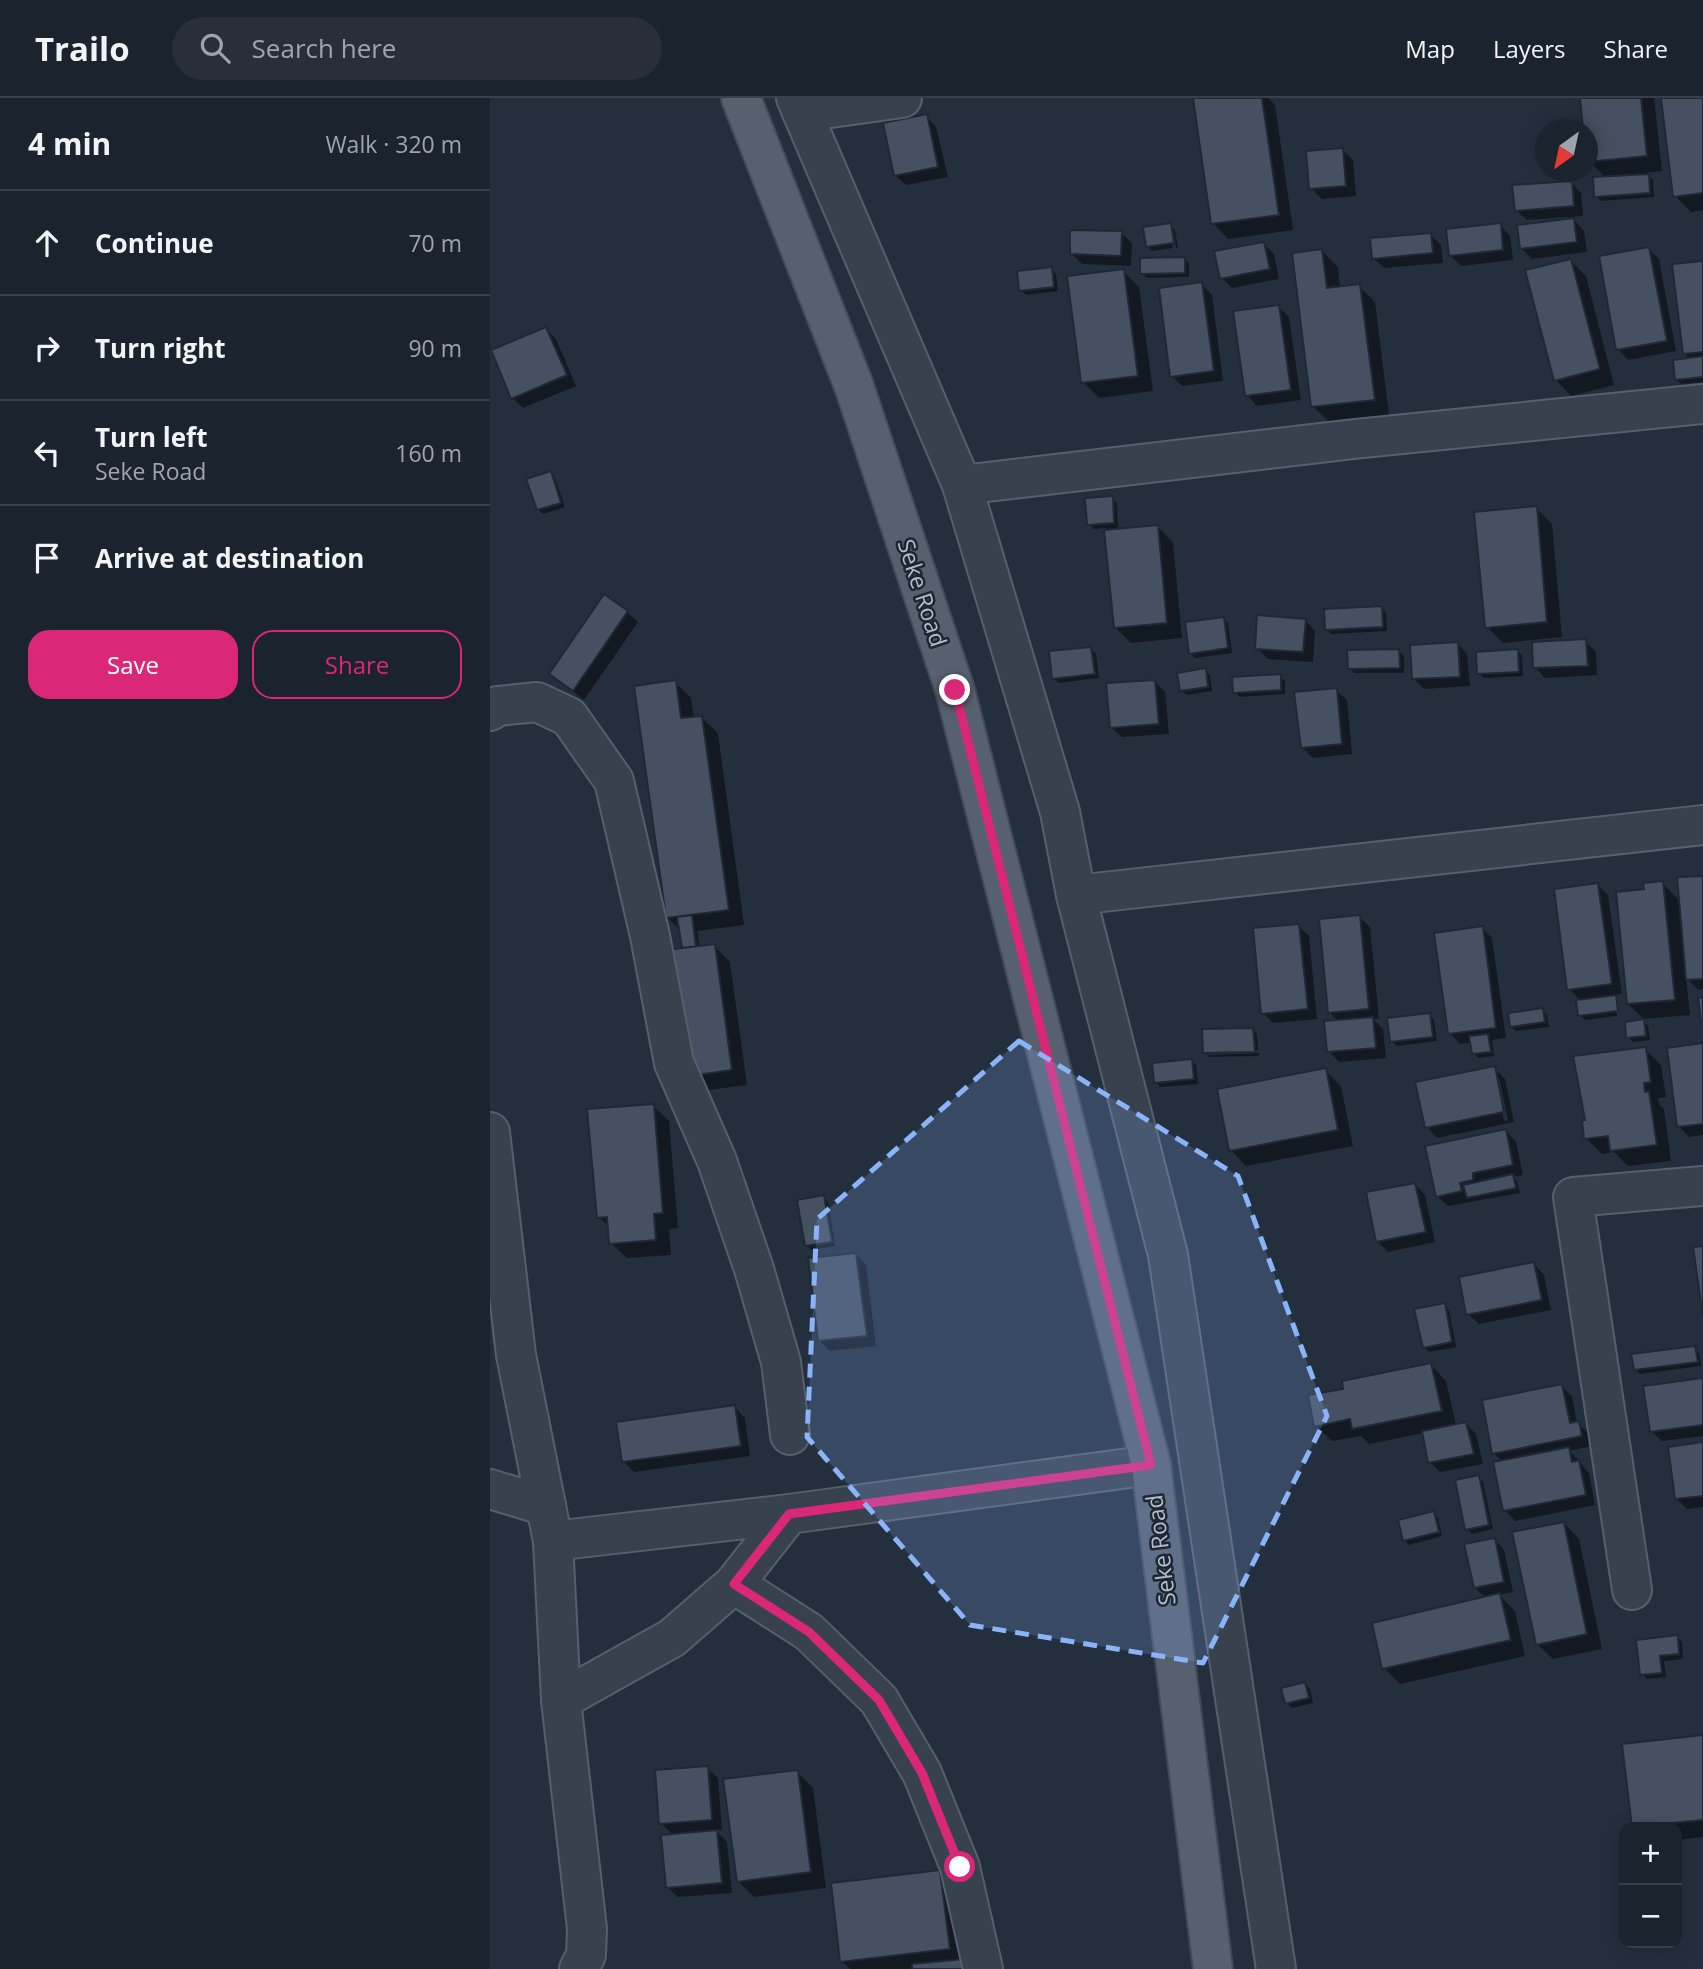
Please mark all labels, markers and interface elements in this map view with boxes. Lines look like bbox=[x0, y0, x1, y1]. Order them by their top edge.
search box bbox=[172, 17, 662, 80]
text: Trailo bbox=[35, 26, 130, 71]
icon: search bbox=[196, 29, 234, 67]
text: Search here bbox=[252, 30, 396, 66]
text: Map bbox=[1405, 32, 1455, 65]
text: Layers bbox=[1493, 32, 1566, 65]
text: Share bbox=[1604, 32, 1668, 65]
north arrow bbox=[1535, 119, 1598, 182]
text: 4 min bbox=[28, 123, 111, 164]
text: Walk · 320 m bbox=[325, 128, 462, 160]
icon: ahead bbox=[28, 224, 66, 262]
text: Continue bbox=[95, 225, 214, 261]
text: 70 m bbox=[408, 227, 462, 259]
icon: right bbox=[28, 329, 66, 367]
text: Turn right bbox=[95, 330, 226, 366]
text: 90 m bbox=[408, 332, 462, 364]
text: Turn left bbox=[95, 419, 207, 455]
icon: left bbox=[28, 434, 66, 472]
text: 160 m bbox=[395, 437, 462, 469]
text: Seke Road bbox=[95, 455, 206, 487]
street label: Seke Road bbox=[891, 535, 955, 651]
icon: arrive bbox=[28, 539, 66, 577]
text: Arrive at destination bbox=[95, 540, 364, 576]
button: Save bbox=[28, 630, 238, 699]
button: Share bbox=[252, 630, 462, 699]
route end bbox=[939, 674, 970, 705]
street label: Seke Road bbox=[1137, 1493, 1183, 1607]
map controls bbox=[1619, 1822, 1682, 1948]
button: + bbox=[1619, 1822, 1682, 1885]
route start bbox=[944, 1851, 975, 1882]
button: − bbox=[1619, 1885, 1682, 1948]

